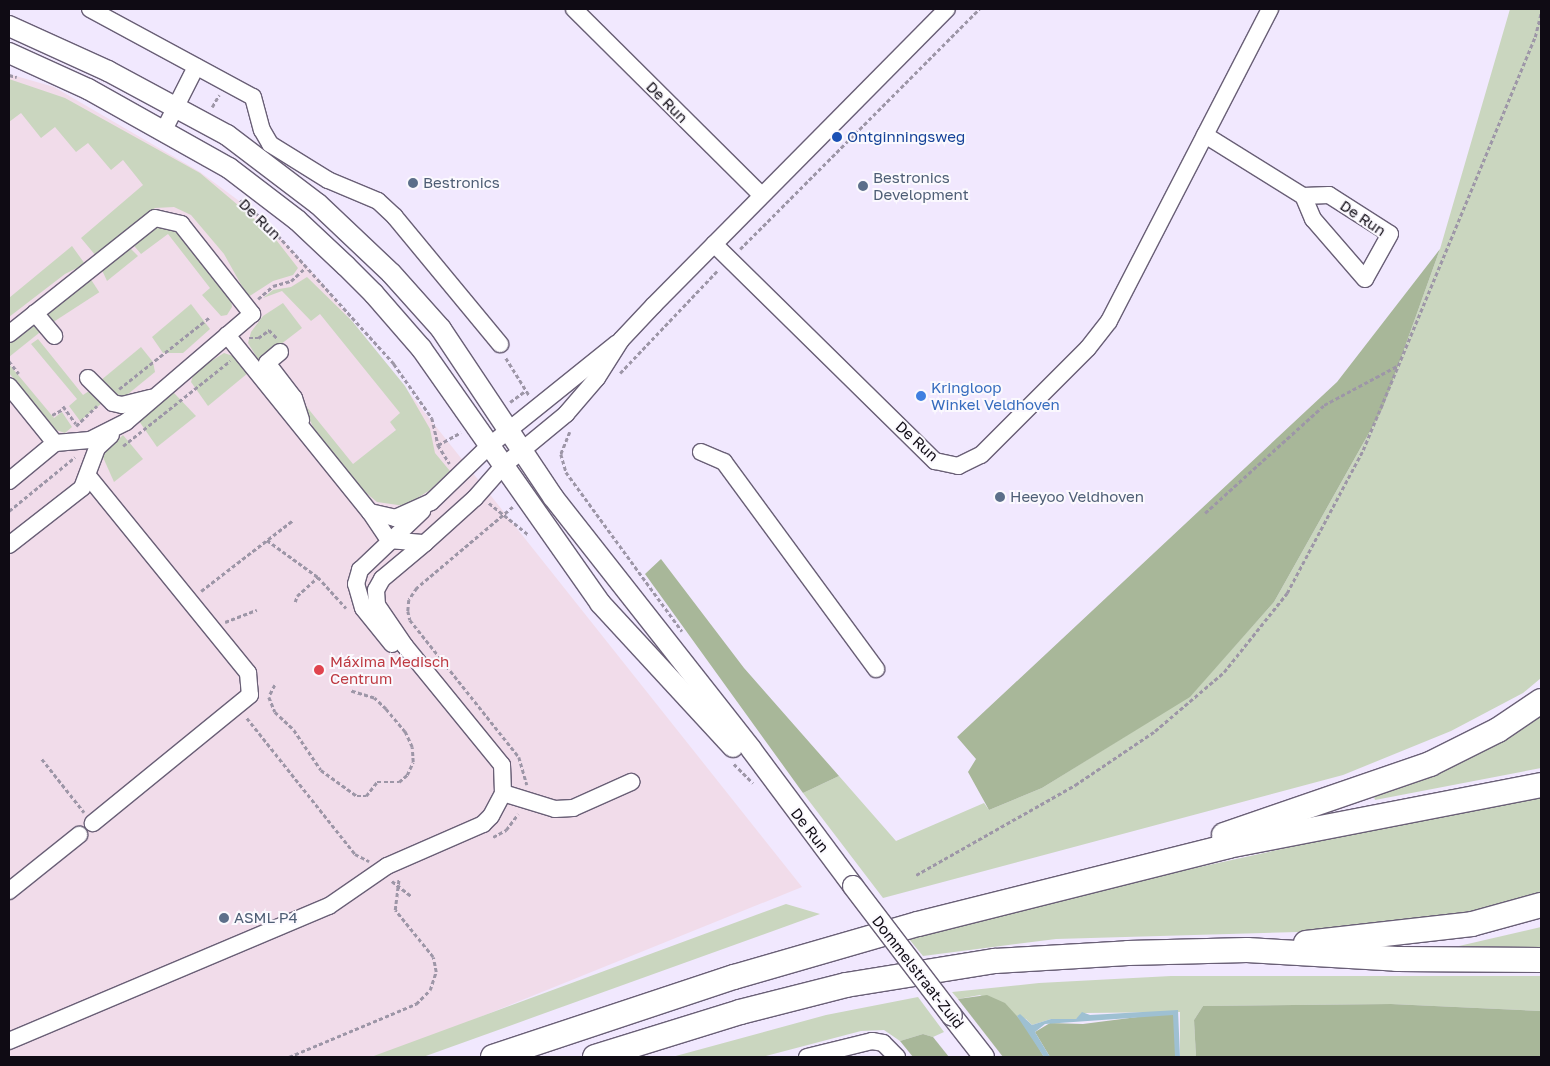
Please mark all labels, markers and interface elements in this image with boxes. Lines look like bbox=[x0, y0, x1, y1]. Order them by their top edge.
street label: De Run bbox=[643, 78, 691, 126]
place label: Ontginningsweg bbox=[847, 128, 965, 146]
marker: Ontginningsweg bbox=[831, 131, 843, 143]
place label: Bestronics Development bbox=[873, 168, 969, 203]
place label: Bestronics bbox=[423, 174, 500, 192]
marker: Bestronics bbox=[407, 177, 419, 189]
marker: Bestronics Development bbox=[857, 180, 869, 192]
street label: De Run bbox=[235, 195, 285, 243]
street label: De Run bbox=[1337, 196, 1389, 240]
place label: Kringloop Winkel Veldhoven bbox=[931, 378, 1060, 413]
marker: Kringloop Winkel Veldhoven bbox=[915, 390, 927, 402]
street label: De Run bbox=[892, 417, 942, 465]
place label: Heeyoo Veldhoven bbox=[1010, 488, 1144, 506]
marker: Heeyoo Veldhoven bbox=[994, 491, 1006, 503]
place label: Máxima Medisch Centrum bbox=[330, 652, 449, 687]
marker: Máxima Medisch Centrum bbox=[312, 663, 326, 677]
street label: De Run bbox=[787, 804, 833, 856]
place label: ASML P4 bbox=[234, 909, 298, 927]
marker: ASML P4 bbox=[218, 912, 230, 924]
street label: Dommelstraat-Zuid bbox=[868, 912, 968, 1032]

